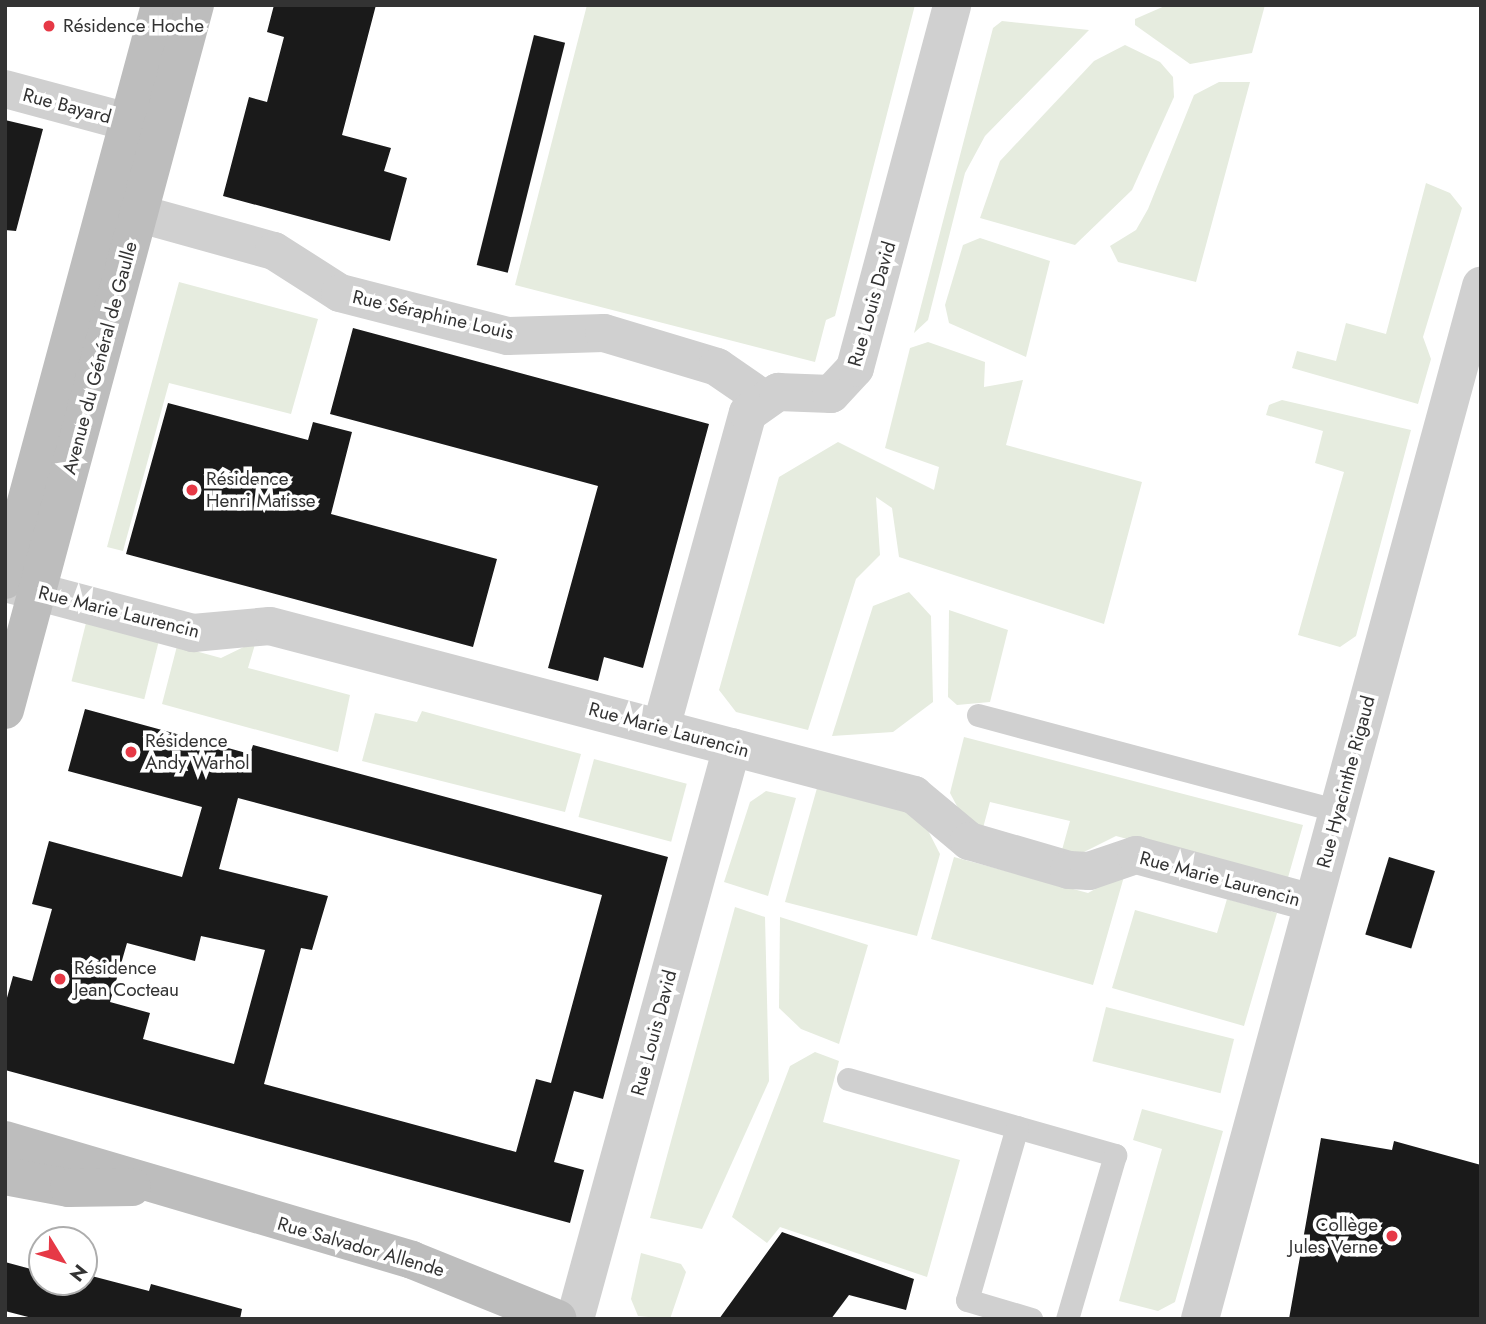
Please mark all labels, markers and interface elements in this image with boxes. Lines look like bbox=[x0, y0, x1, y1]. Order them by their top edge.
place label: Résidence Hoche bbox=[63, 15, 204, 37]
marker: Résidence Hoche bbox=[41, 18, 57, 34]
street label: Rue Bayard bbox=[20, 83, 114, 129]
street label: Avenue du Général de Gaulle bbox=[58, 239, 142, 477]
street label: Rue Louis David bbox=[843, 239, 901, 369]
street label: Rue Séraphine Louis bbox=[350, 285, 516, 345]
place label: Résidence Henri Matisse bbox=[206, 468, 316, 512]
marker: Résidence Henri Matisse bbox=[184, 482, 200, 498]
street label: Rue Marie Laurencin bbox=[36, 581, 202, 643]
street label: Rue Hyacinthe Rigaud bbox=[1312, 693, 1380, 871]
street label: Rue Marie Laurencin bbox=[586, 698, 752, 762]
place label: Résidence Andy Warhol bbox=[145, 730, 250, 774]
marker: Résidence Andy Warhol bbox=[123, 744, 139, 760]
street label: Rue Marie Laurencin bbox=[1137, 847, 1303, 911]
place label: Résidence Jean Cocteau bbox=[74, 957, 179, 1001]
street label: Rue Louis David bbox=[626, 968, 682, 1098]
marker: Résidence Jean Cocteau bbox=[52, 971, 68, 987]
street label: Rue Salvador Allende bbox=[275, 1212, 447, 1282]
place label: Collège Jules Verne bbox=[1289, 1214, 1378, 1258]
north arrow bbox=[28, 1226, 98, 1296]
marker: Collège Jules Verne bbox=[1384, 1228, 1400, 1244]
text: N bbox=[63, 1259, 94, 1287]

